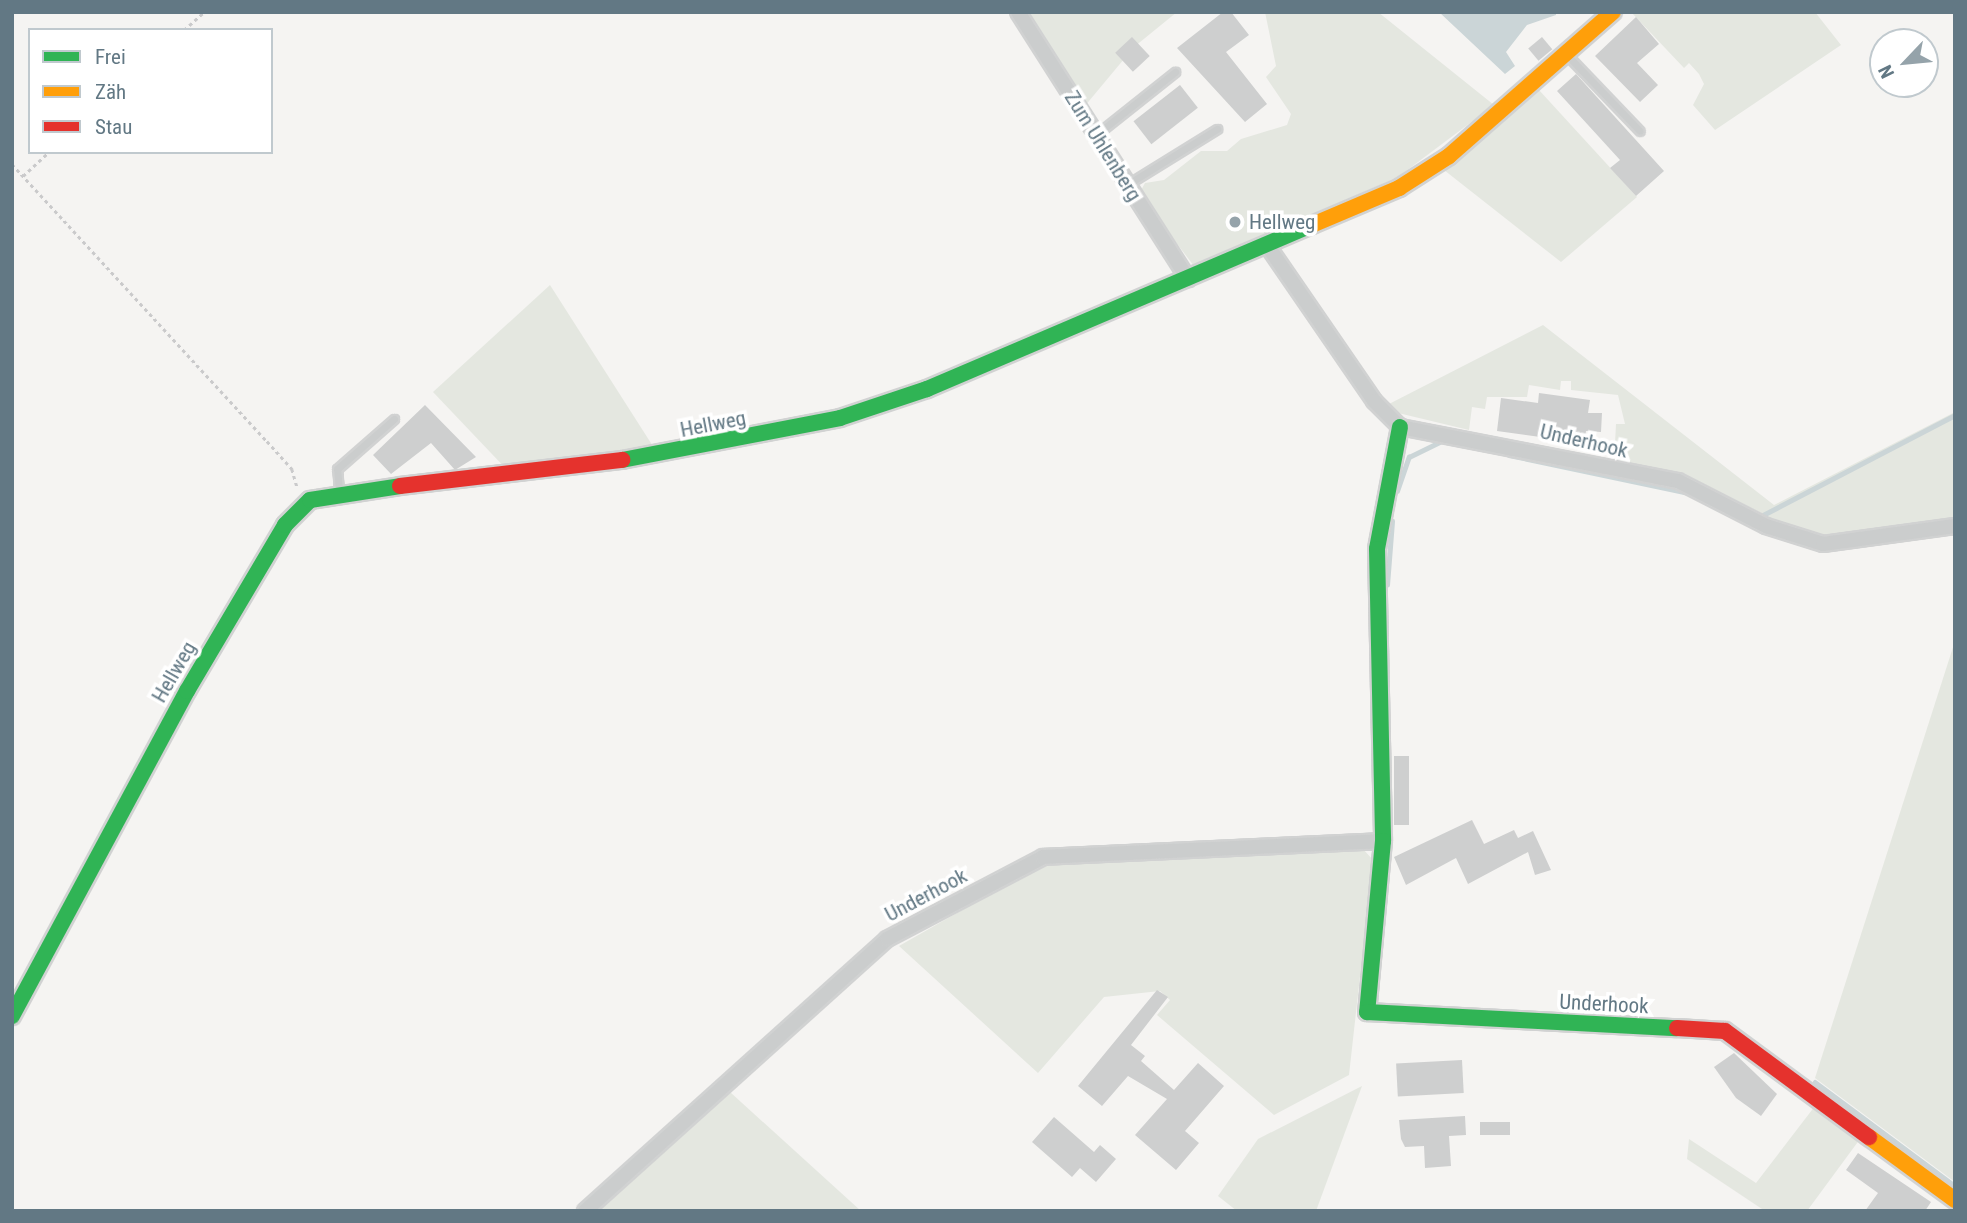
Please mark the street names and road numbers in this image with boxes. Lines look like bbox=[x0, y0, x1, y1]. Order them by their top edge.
street label: Zum Uhlenberg bbox=[1059, 86, 1147, 206]
street label: Hellweg bbox=[678, 405, 748, 443]
street label: Underhook bbox=[1538, 419, 1630, 463]
street label: Hellweg bbox=[146, 637, 202, 707]
street label: Underhook bbox=[881, 863, 971, 927]
street label: Underhook bbox=[1559, 989, 1649, 1019]

